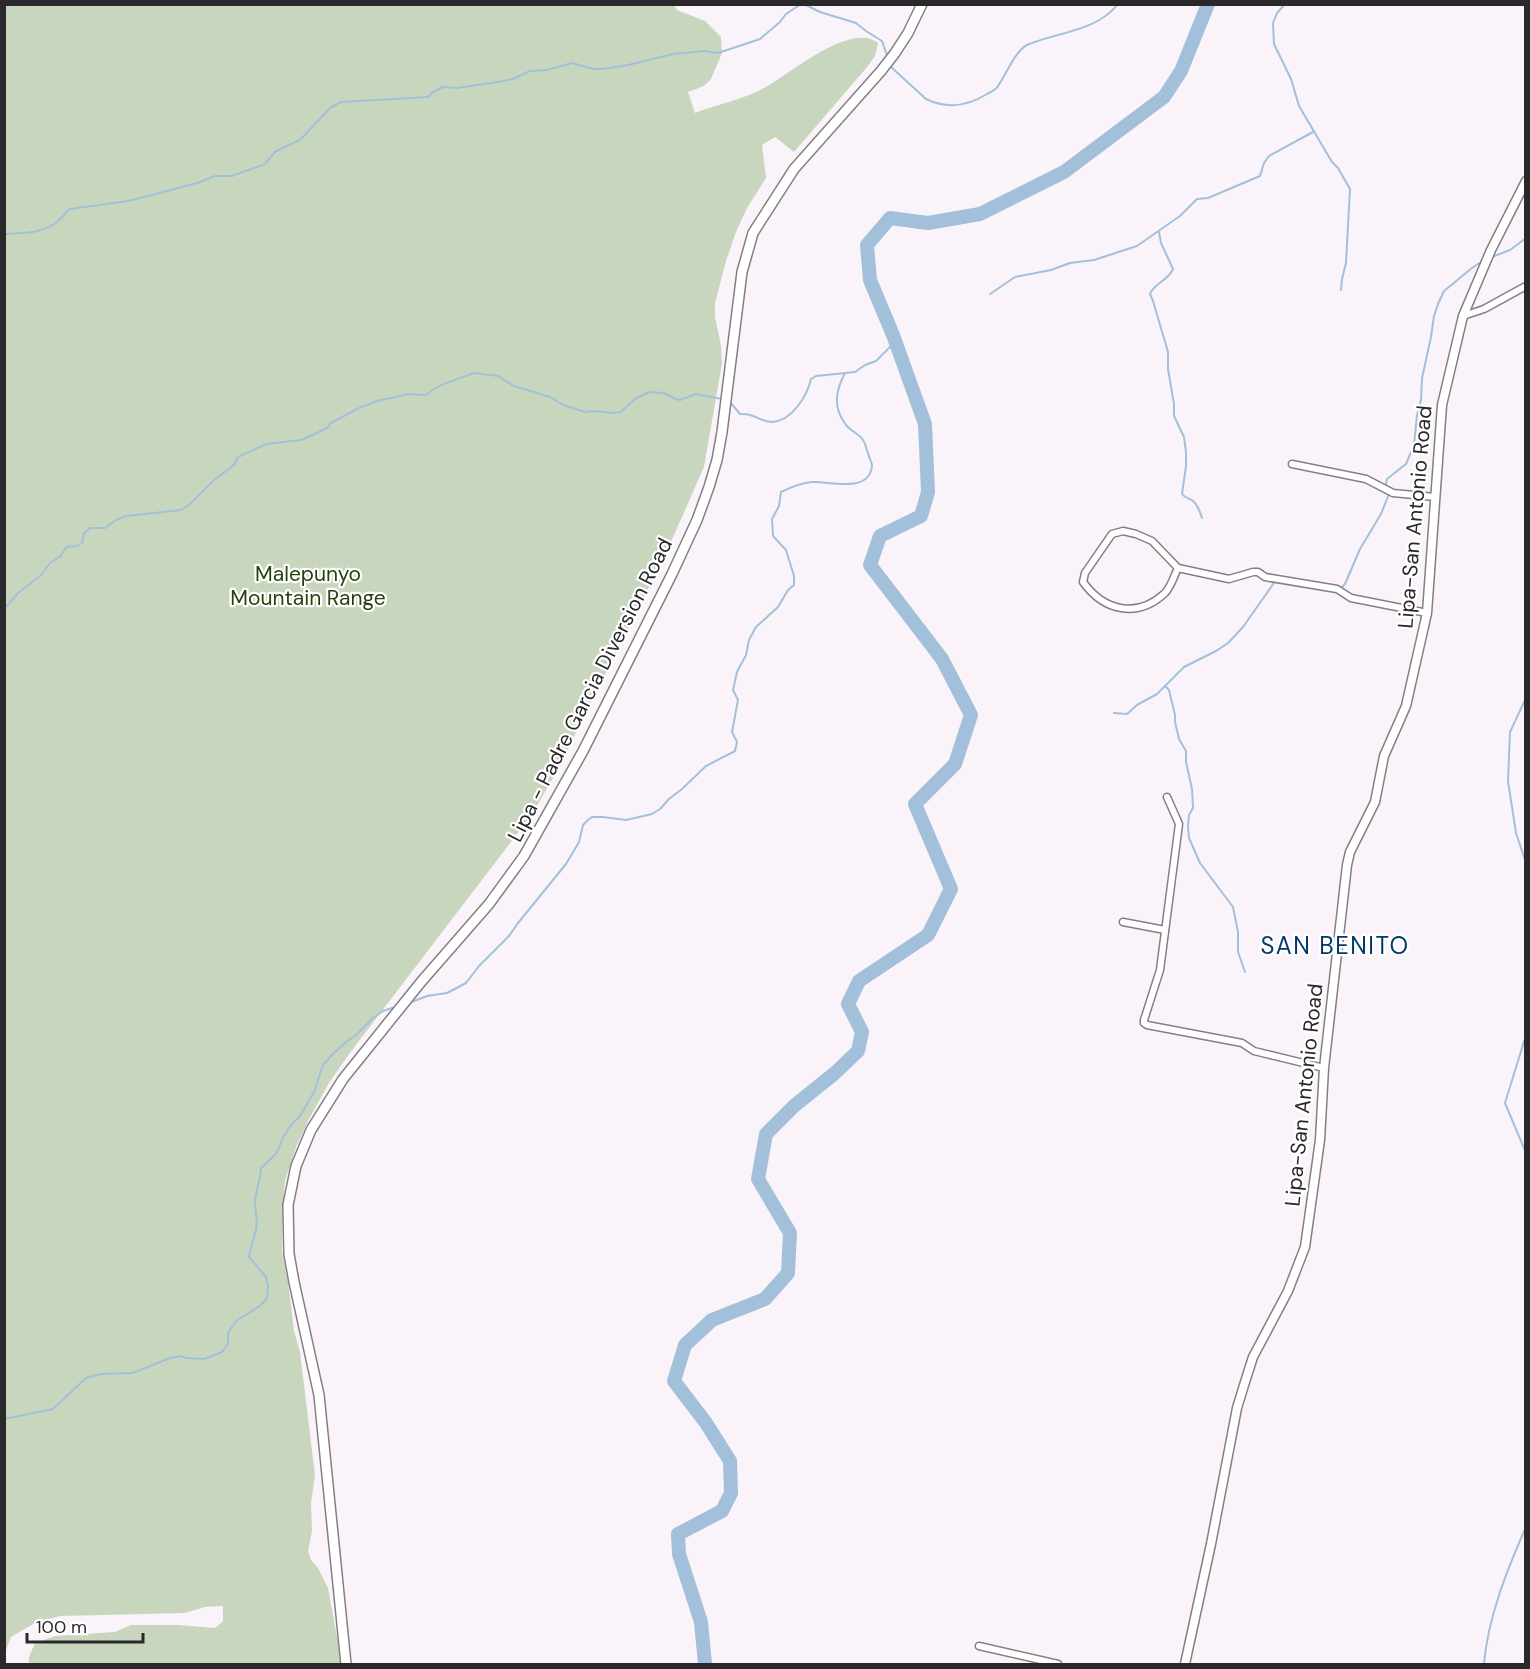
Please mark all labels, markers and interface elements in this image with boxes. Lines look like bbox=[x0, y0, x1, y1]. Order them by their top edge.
street label: Lipa-San Antonio Road bbox=[1391, 404, 1439, 630]
street label: Lipa - Padre Garcia Diversion Road bbox=[501, 533, 679, 847]
park label: Malepunyo Mountain Range bbox=[230, 560, 386, 612]
district label: SAN BENITO bbox=[1260, 930, 1410, 961]
street label: Lipa-San Antonio Road bbox=[1278, 982, 1330, 1208]
scale bar bbox=[27, 1606, 142, 1644]
text: 100 m bbox=[36, 1615, 87, 1639]

